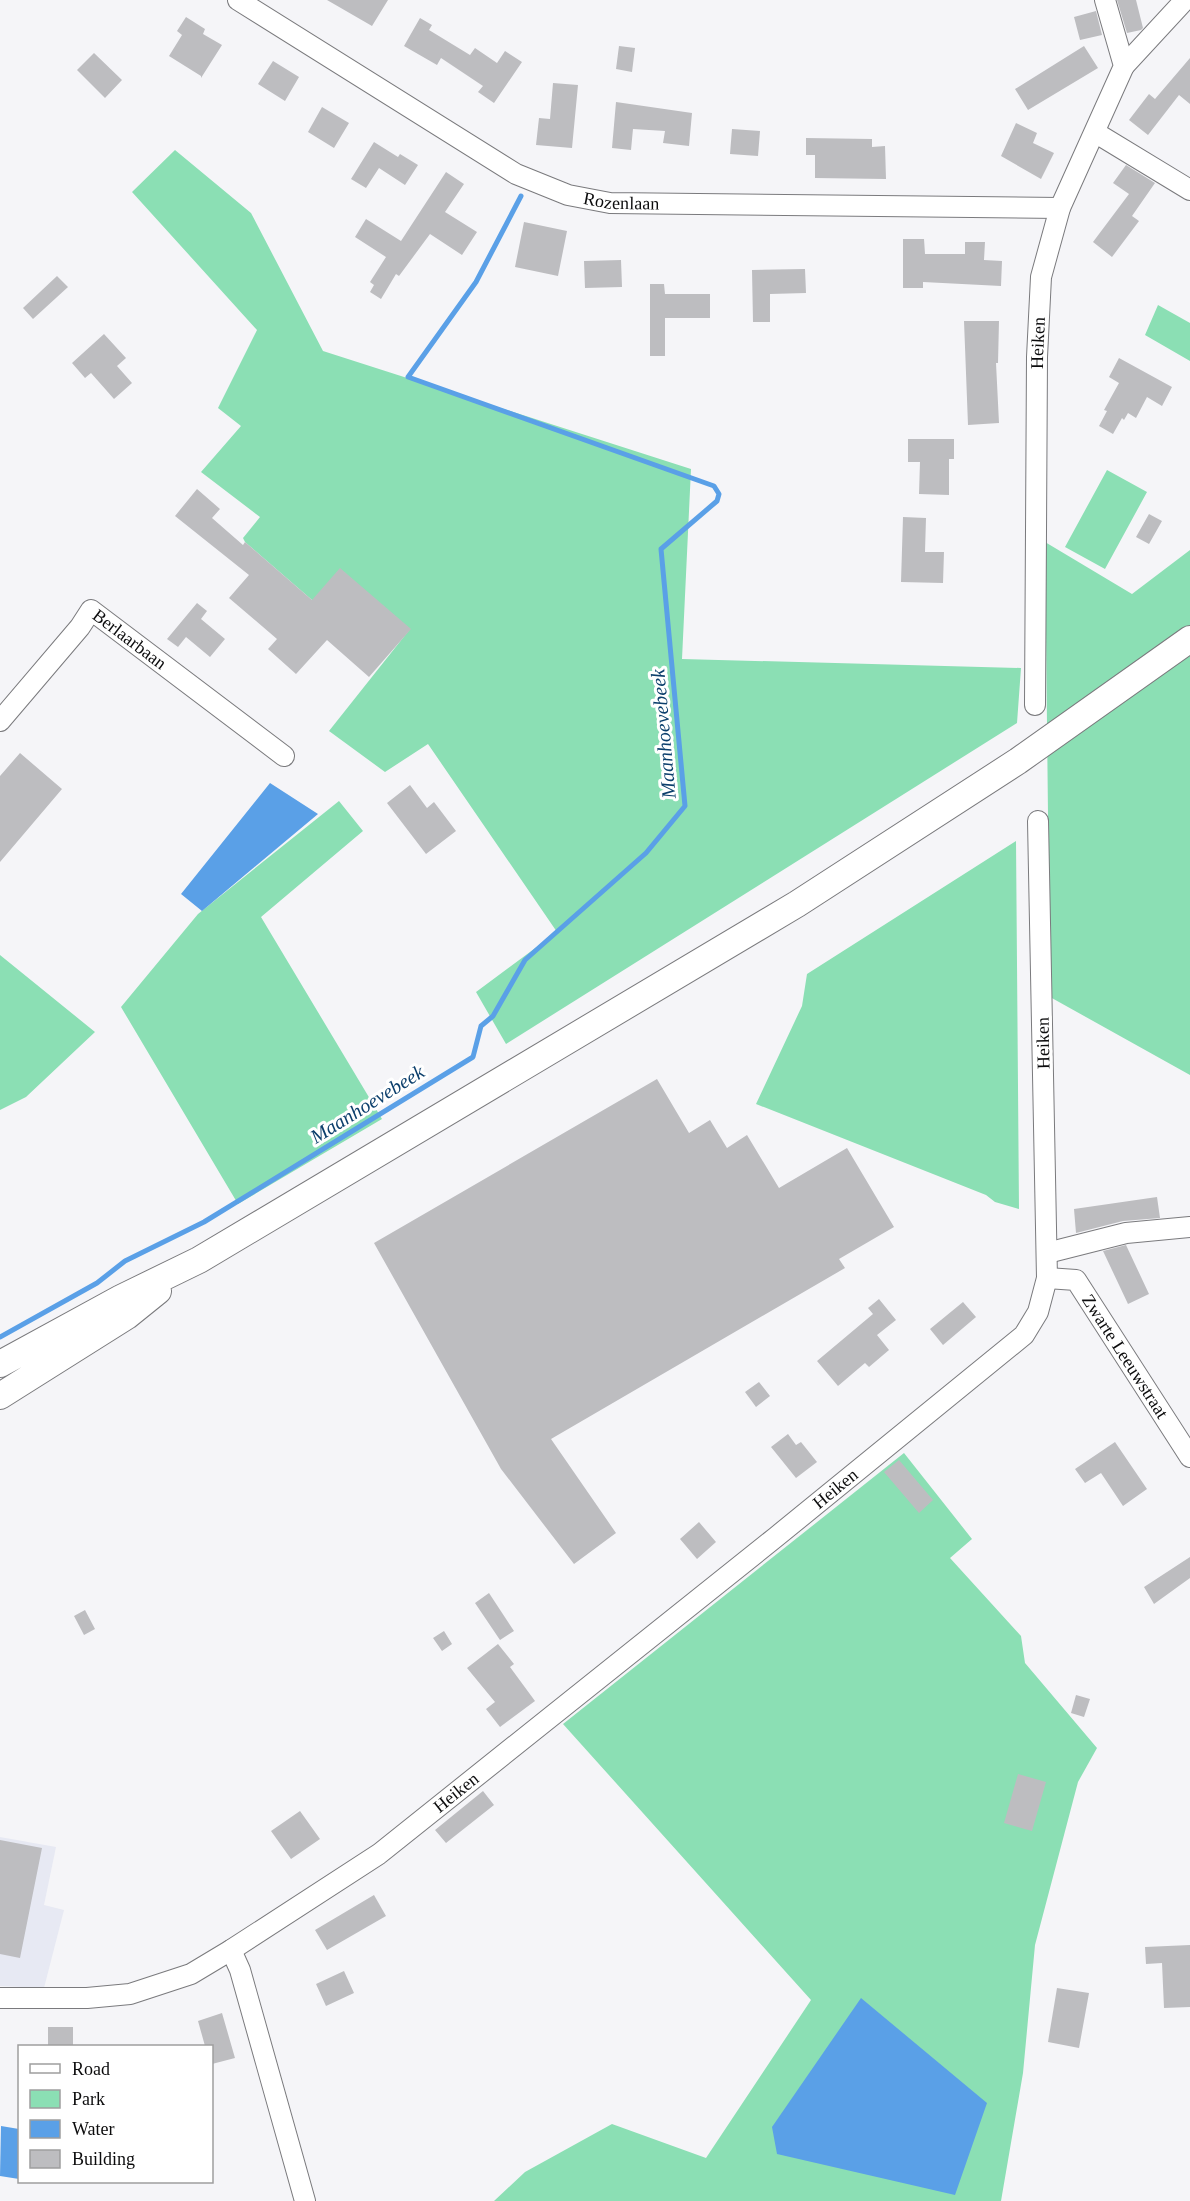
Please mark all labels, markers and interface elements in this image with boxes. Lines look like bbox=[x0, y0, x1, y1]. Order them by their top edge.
street label: Rozenlaan bbox=[582, 188, 659, 214]
street label: Heiken bbox=[1027, 317, 1049, 369]
street label: Berlaarbaan bbox=[89, 605, 170, 673]
water label: Maanhoevebeek bbox=[646, 667, 680, 801]
street label: Heiken bbox=[1033, 1017, 1053, 1069]
water label: Maanhoevebeek bbox=[305, 1060, 429, 1148]
street label: Zwarte Leeuwstraat bbox=[1078, 1291, 1173, 1422]
street label: Heiken bbox=[809, 1464, 862, 1513]
street label: Heiken bbox=[429, 1768, 483, 1817]
legend bbox=[18, 2045, 213, 2183]
text: Road bbox=[72, 2059, 110, 2079]
text: Park bbox=[72, 2089, 105, 2109]
text: Water bbox=[72, 2119, 115, 2139]
text: Building bbox=[72, 2149, 135, 2169]

